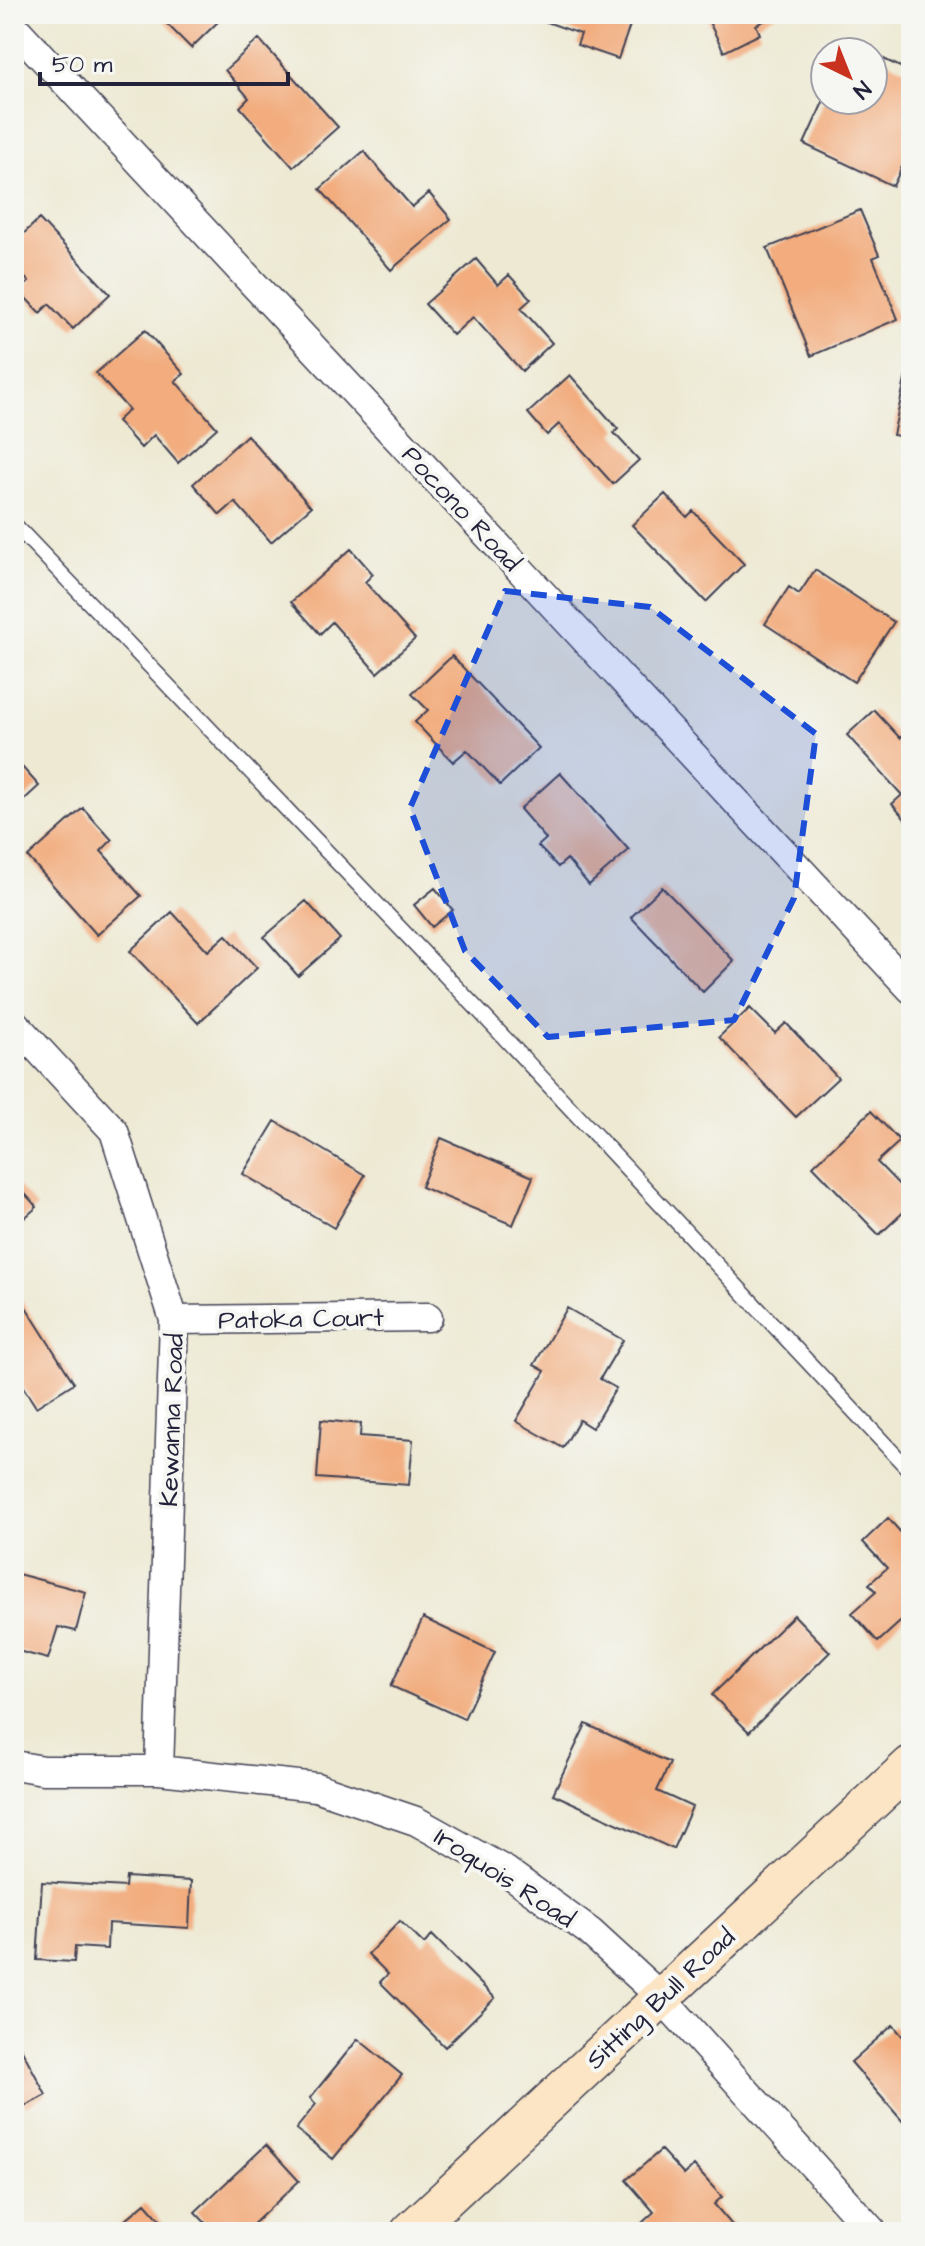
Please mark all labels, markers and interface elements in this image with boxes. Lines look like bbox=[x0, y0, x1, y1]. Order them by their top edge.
scale bar bbox=[40, 36, 288, 86]
north arrow bbox=[809, 36, 889, 116]
text: 50 m bbox=[52, 48, 113, 82]
text: N bbox=[846, 73, 877, 106]
street label: Pocono Road bbox=[394, 438, 529, 579]
street label: Patoka Court bbox=[218, 1300, 385, 1338]
street label: Kewanna Road bbox=[151, 1333, 193, 1507]
street label: Iroquois Road bbox=[427, 1819, 582, 1937]
street label: Sitting Bull Road bbox=[578, 1920, 745, 2079]

